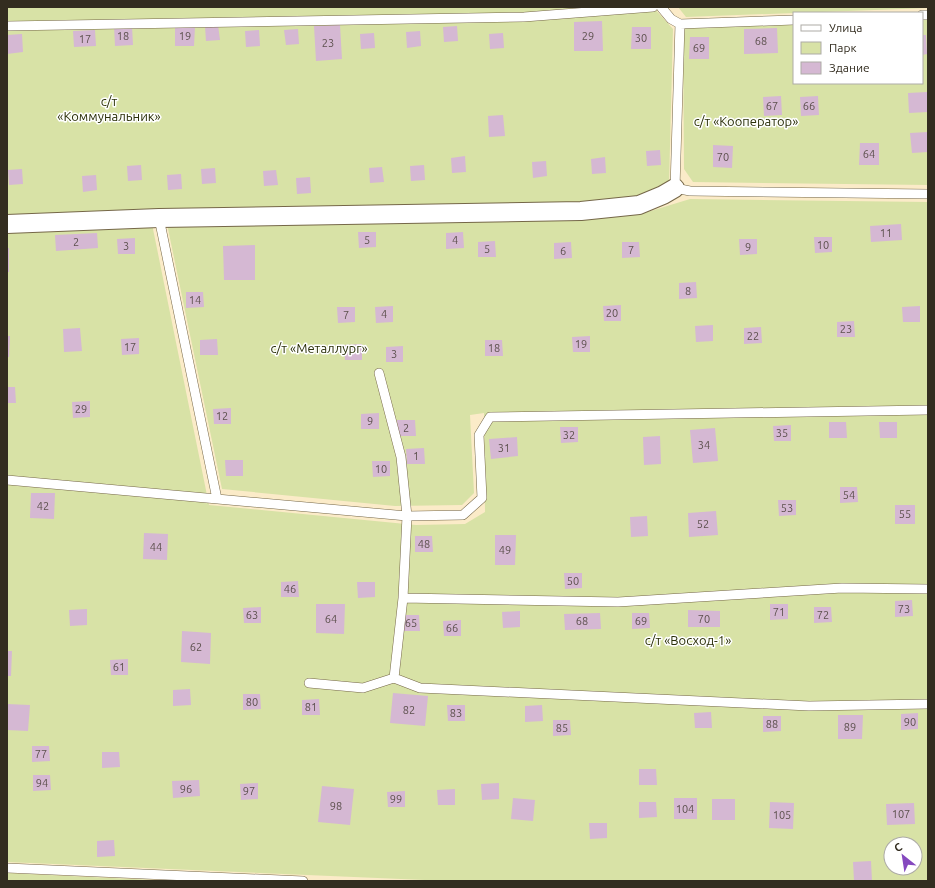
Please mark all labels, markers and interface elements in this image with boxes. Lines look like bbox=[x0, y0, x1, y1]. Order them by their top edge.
legend bbox=[793, 12, 923, 84]
text: Улица bbox=[829, 21, 862, 34]
house number: 18 bbox=[117, 30, 129, 42]
house number: 19 bbox=[179, 30, 191, 42]
house number: 29 bbox=[582, 30, 594, 42]
house number: 30 bbox=[635, 32, 647, 44]
house number: 17 bbox=[79, 33, 91, 45]
house number: 68 bbox=[755, 35, 767, 47]
house number: 23 bbox=[322, 37, 334, 49]
text: Парк bbox=[829, 41, 857, 54]
house number: 69 bbox=[693, 42, 705, 54]
text: Здание bbox=[829, 61, 870, 74]
park label: с/т «Коммунальник» bbox=[57, 94, 161, 123]
house number: 67 bbox=[766, 100, 778, 112]
house number: 66 bbox=[803, 100, 815, 112]
park label: с/т «Кооператор» bbox=[694, 114, 798, 128]
house number: 64 bbox=[863, 148, 875, 160]
house number: 70 bbox=[717, 151, 729, 163]
house number: 11 bbox=[880, 227, 892, 239]
house number: 5 bbox=[364, 234, 370, 246]
house number: 4 bbox=[452, 234, 458, 246]
house number: 2 bbox=[73, 236, 79, 248]
house number: 10 bbox=[817, 239, 829, 251]
house number: 3 bbox=[123, 240, 129, 252]
house number: 9 bbox=[745, 241, 751, 253]
house number: 5 bbox=[484, 243, 490, 255]
house number: 7 bbox=[628, 244, 634, 256]
house number: 6 bbox=[560, 245, 566, 257]
house number: 8 bbox=[685, 285, 691, 297]
house number: 14 bbox=[189, 294, 201, 306]
house number: 20 bbox=[606, 307, 618, 319]
house number: 4 bbox=[381, 308, 387, 320]
house number: 7 bbox=[343, 309, 349, 321]
house number: 23 bbox=[840, 323, 852, 335]
house number: 22 bbox=[747, 330, 759, 342]
house number: 19 bbox=[575, 338, 587, 350]
house number: 17 bbox=[124, 341, 136, 353]
park label: с/т «Металлург» bbox=[270, 341, 368, 355]
house number: 18 bbox=[488, 342, 500, 354]
house number: 3 bbox=[391, 348, 397, 360]
house number: 29 bbox=[75, 403, 87, 415]
house number: 12 bbox=[216, 410, 228, 422]
house number: 9 bbox=[367, 415, 373, 427]
house number: 2 bbox=[403, 422, 409, 434]
house number: 35 bbox=[776, 427, 788, 439]
house number: 32 bbox=[563, 429, 575, 441]
house number: 34 bbox=[698, 439, 710, 451]
house number: 31 bbox=[498, 442, 510, 454]
house number: 1 bbox=[413, 450, 419, 462]
house number: 10 bbox=[375, 463, 387, 475]
house number: 54 bbox=[843, 489, 855, 501]
house number: 42 bbox=[37, 500, 49, 512]
house number: 53 bbox=[781, 502, 793, 514]
house number: 55 bbox=[899, 508, 911, 520]
house number: 52 bbox=[697, 518, 709, 530]
house number: 48 bbox=[418, 538, 430, 550]
house number: 44 bbox=[150, 541, 162, 553]
house number: 49 bbox=[499, 544, 511, 556]
house number: 50 bbox=[567, 575, 579, 587]
house number: 46 bbox=[284, 583, 296, 595]
house number: 73 bbox=[898, 603, 910, 615]
house number: 71 bbox=[773, 606, 785, 618]
house number: 63 bbox=[246, 609, 258, 621]
house number: 72 bbox=[817, 609, 829, 621]
house number: 64 bbox=[325, 613, 337, 625]
house number: 70 bbox=[698, 613, 710, 625]
house number: 68 bbox=[576, 615, 588, 627]
house number: 69 bbox=[635, 615, 647, 627]
house number: 65 bbox=[405, 617, 417, 629]
house number: 66 bbox=[446, 622, 458, 634]
park label: с/т «Восход-1» bbox=[645, 633, 731, 647]
house number: 62 bbox=[190, 641, 202, 653]
house number: 61 bbox=[113, 661, 125, 673]
house number: 80 bbox=[246, 696, 258, 708]
house number: 81 bbox=[305, 701, 317, 713]
house number: 82 bbox=[403, 704, 415, 716]
house number: 83 bbox=[450, 707, 462, 719]
house number: 90 bbox=[904, 716, 916, 728]
house number: 88 bbox=[766, 718, 778, 730]
house number: 89 bbox=[844, 721, 856, 733]
house number: 85 bbox=[556, 722, 568, 734]
house number: 77 bbox=[35, 748, 47, 760]
house number: 94 bbox=[36, 777, 48, 789]
house number: 96 bbox=[180, 783, 192, 795]
house number: 97 bbox=[243, 785, 255, 797]
house number: 99 bbox=[390, 793, 402, 805]
house number: 98 bbox=[330, 800, 342, 812]
house number: 104 bbox=[676, 803, 694, 815]
house number: 107 bbox=[892, 808, 910, 820]
house number: 105 bbox=[773, 809, 791, 821]
north arrow bbox=[883, 836, 923, 876]
text: С bbox=[892, 840, 904, 854]

